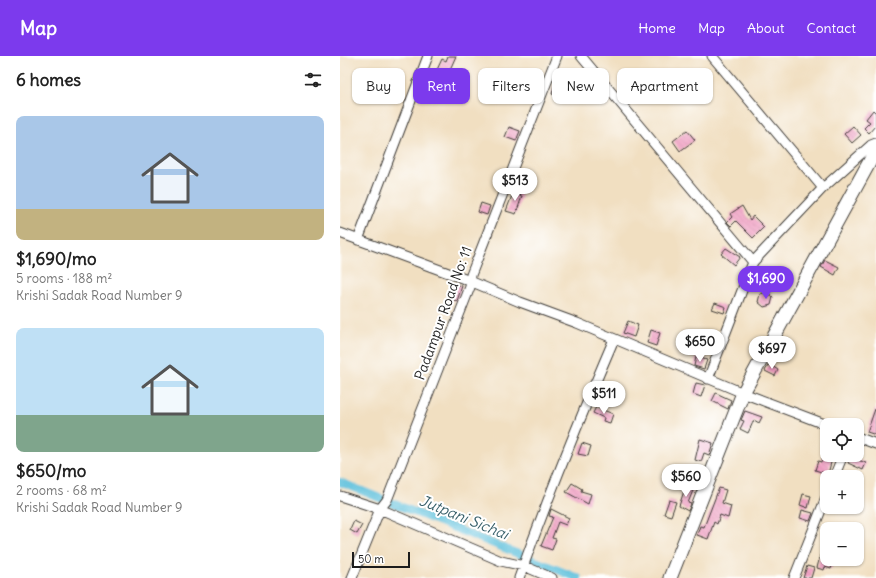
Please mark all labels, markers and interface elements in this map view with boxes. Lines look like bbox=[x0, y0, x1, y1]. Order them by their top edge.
text: Map bbox=[20, 16, 57, 40]
text: Home bbox=[638, 19, 676, 37]
text: Map bbox=[698, 19, 725, 37]
text: About bbox=[747, 19, 785, 37]
text: Contact bbox=[807, 19, 856, 37]
chip: Buy bbox=[352, 68, 405, 104]
chip: Rent bbox=[413, 68, 470, 104]
chip: Filters bbox=[478, 68, 544, 104]
chip: New bbox=[552, 68, 609, 104]
chip: Apartment bbox=[617, 68, 713, 104]
text: 6 homes bbox=[16, 69, 81, 91]
icon: filters bbox=[302, 69, 324, 91]
icon: home bbox=[134, 142, 206, 214]
pin: $513 bbox=[491, 168, 539, 202]
text: $513 bbox=[501, 172, 529, 189]
street label: Padampur Road No: 11 bbox=[410, 244, 476, 382]
text: $1,690/mo bbox=[16, 248, 96, 270]
pin: $1,690 bbox=[733, 266, 799, 300]
text: 5 rooms · 188 m² bbox=[16, 270, 112, 287]
text: $1,690 bbox=[747, 270, 785, 287]
text: Krishi Sadak Road Number 9 bbox=[16, 287, 183, 304]
pin: $650 bbox=[676, 329, 724, 363]
text: $650 bbox=[685, 333, 715, 350]
pin: $697 bbox=[748, 336, 796, 370]
text: $697 bbox=[758, 340, 786, 357]
icon: home bbox=[134, 354, 206, 426]
pin: $511 bbox=[580, 381, 628, 415]
text: $511 bbox=[592, 385, 617, 402]
map controls bbox=[820, 418, 864, 566]
button: locate bbox=[820, 418, 864, 462]
text: $650/mo bbox=[16, 460, 86, 482]
pin: $560 bbox=[662, 464, 710, 498]
text: $560 bbox=[671, 468, 701, 485]
button: + bbox=[820, 470, 864, 514]
text: 2 rooms · 68 m² bbox=[16, 482, 107, 499]
water label: Jutpani Sichai bbox=[417, 491, 513, 544]
text: Krishi Sadak Road Number 9 bbox=[16, 499, 183, 516]
button: − bbox=[820, 522, 864, 566]
scale bar bbox=[352, 550, 410, 569]
text: 50 m bbox=[358, 552, 384, 566]

